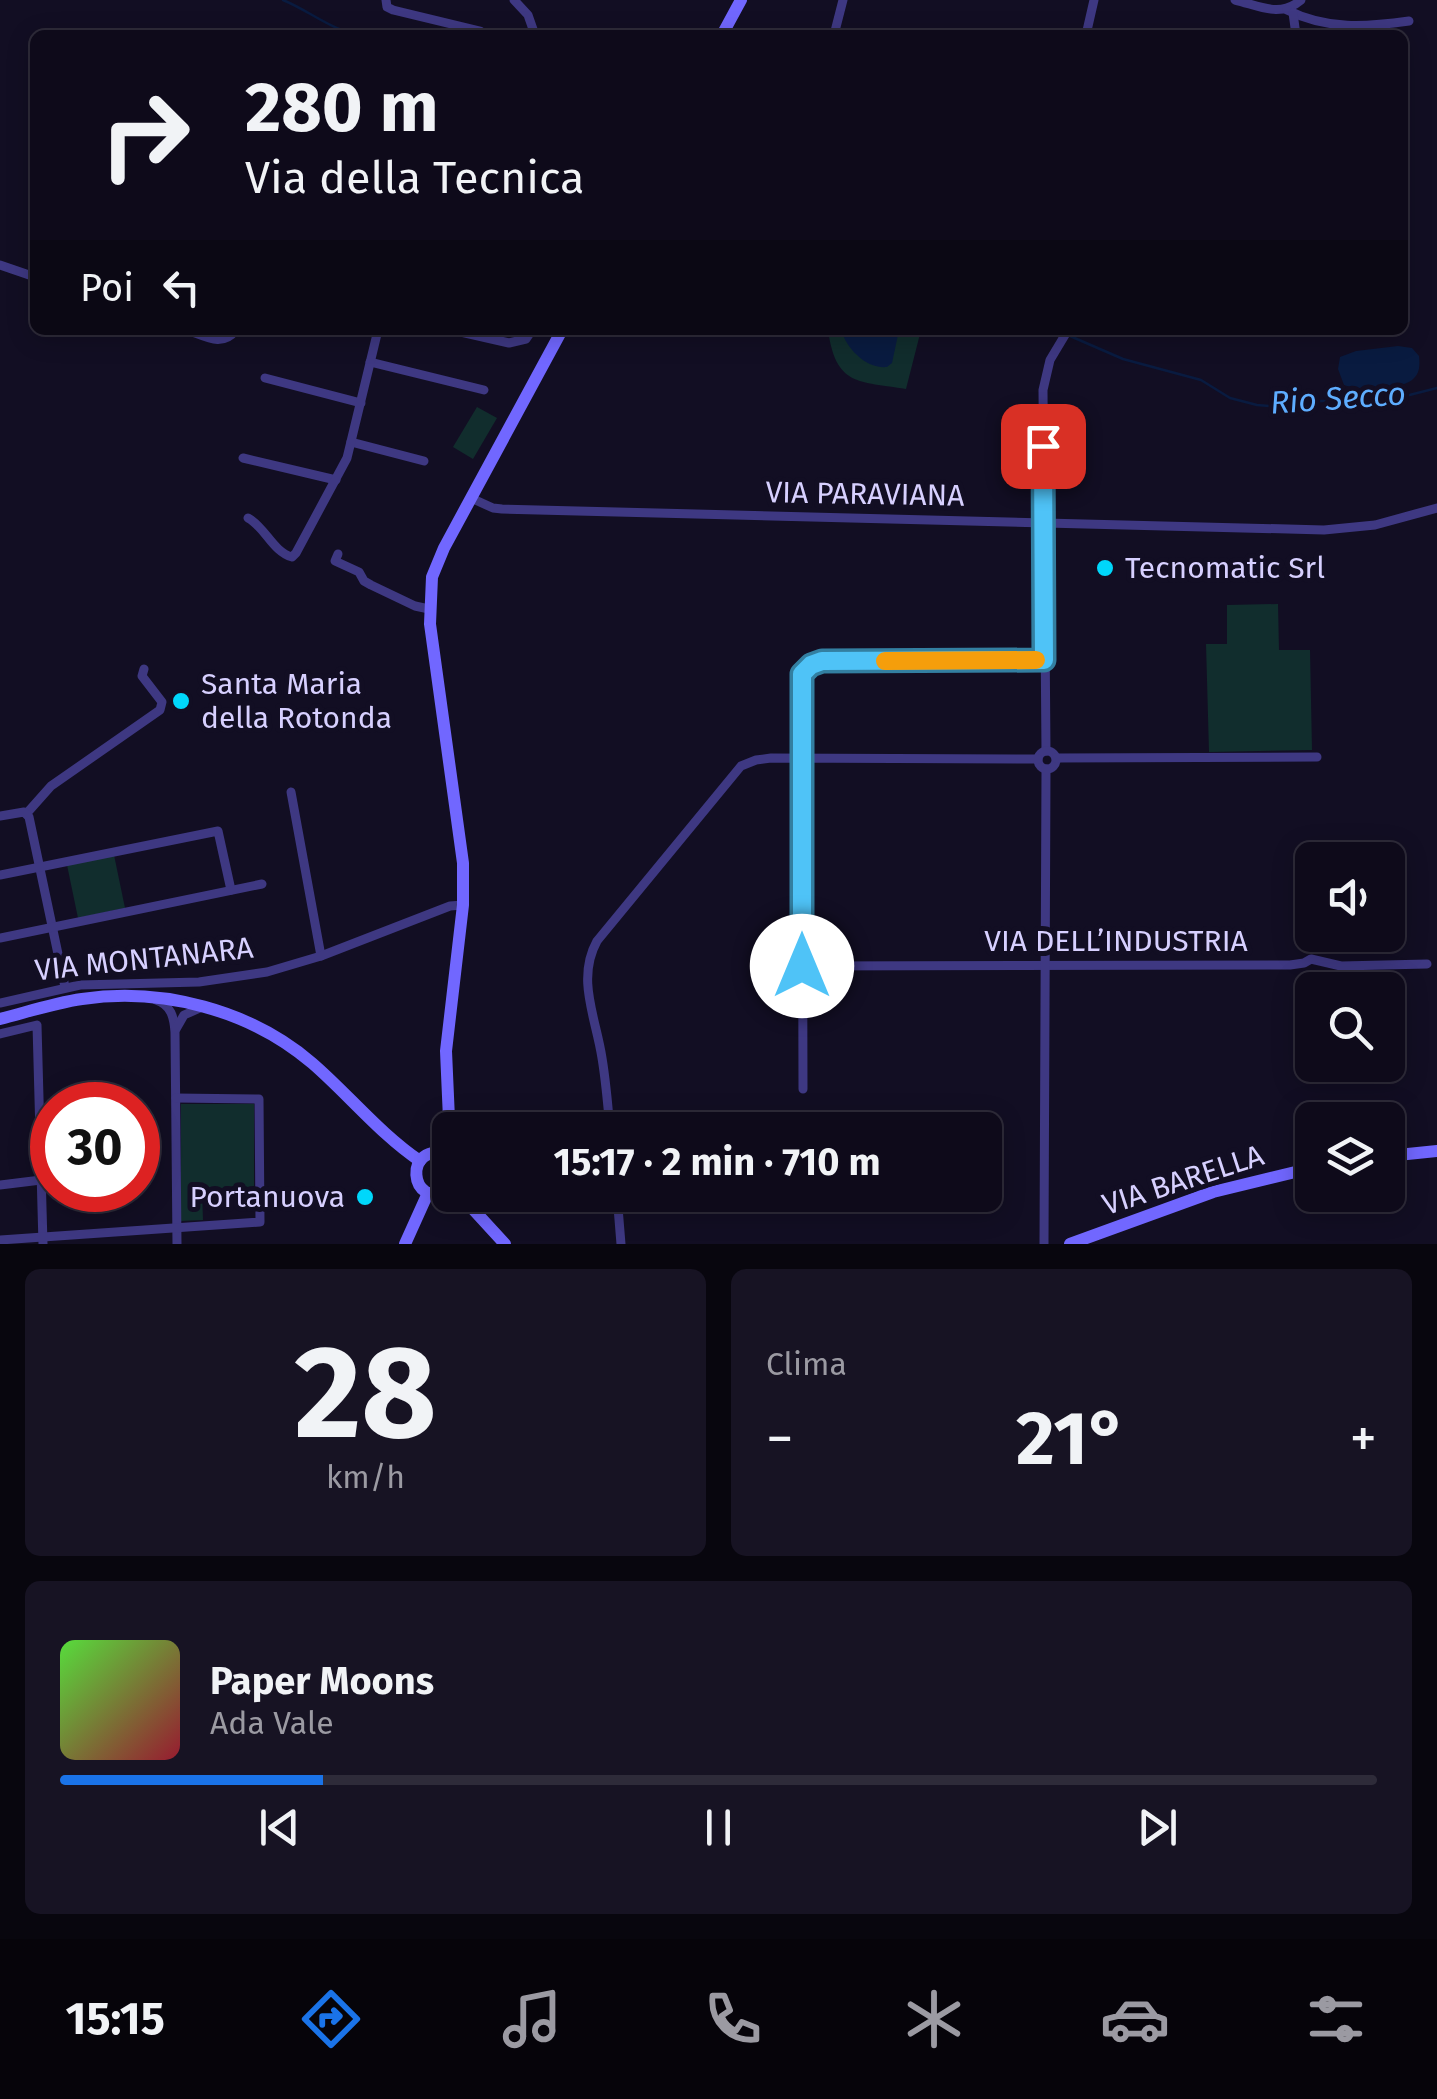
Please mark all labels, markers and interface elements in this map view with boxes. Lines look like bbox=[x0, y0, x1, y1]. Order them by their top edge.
text: 280 m bbox=[245, 66, 439, 150]
icon: right bbox=[80, 70, 210, 200]
text: Via della Tecnica bbox=[245, 151, 585, 205]
icon: left bbox=[154, 260, 209, 315]
text: Poi bbox=[80, 265, 134, 311]
water label: Rio Secco bbox=[1269, 374, 1407, 422]
pin bbox=[1001, 404, 1086, 489]
icon: arrive bbox=[1016, 419, 1071, 474]
street label: VIA PARAVIANA bbox=[765, 474, 966, 514]
place label: Tecnomatic Srl bbox=[1125, 550, 1325, 586]
marker: Tecnomatic Srl bbox=[1094, 557, 1116, 579]
place label: Santa Maria della Rotonda bbox=[201, 666, 392, 736]
marker: Santa Maria della Rotonda bbox=[170, 690, 192, 712]
map controls bbox=[1295, 842, 1405, 1212]
button: sound bbox=[1295, 842, 1405, 952]
position arrow bbox=[750, 914, 854, 1018]
street label: VIA DELL’INDUSTRIA bbox=[984, 923, 1249, 959]
street label: VIA MONTANARA bbox=[33, 930, 256, 988]
button: search bbox=[1295, 972, 1405, 1082]
speed limit sign: 30 bbox=[30, 1082, 160, 1212]
button: layers bbox=[1295, 1102, 1405, 1212]
street label: VIA BARELLA bbox=[1098, 1137, 1269, 1223]
text: 15:17 · 2 min · 710 m bbox=[553, 1139, 881, 1185]
place label: Portanuova bbox=[189, 1179, 345, 1215]
marker: Portanuova bbox=[354, 1186, 376, 1208]
text: 28 bbox=[294, 1315, 437, 1471]
text: Clima bbox=[766, 1345, 847, 1383]
text: 21° bbox=[1016, 1394, 1127, 1484]
text: − bbox=[766, 1406, 794, 1472]
text: + bbox=[1350, 1406, 1377, 1472]
text: km/h bbox=[326, 1458, 405, 1496]
text: Paper Moons bbox=[210, 1658, 434, 1704]
text: Ada Vale bbox=[210, 1704, 334, 1742]
icon: previous bbox=[252, 1800, 307, 1855]
icon: pause bbox=[691, 1800, 746, 1855]
icon: next bbox=[1130, 1800, 1185, 1855]
icon: directions bbox=[296, 1984, 366, 2054]
icon: music bbox=[497, 1984, 567, 2054]
icon: phone bbox=[698, 1984, 768, 2054]
icon: climate bbox=[899, 1984, 969, 2054]
icon: car bbox=[1100, 1984, 1170, 2054]
icon: filters bbox=[1301, 1984, 1371, 2054]
text: 15:15 bbox=[66, 1992, 165, 2046]

